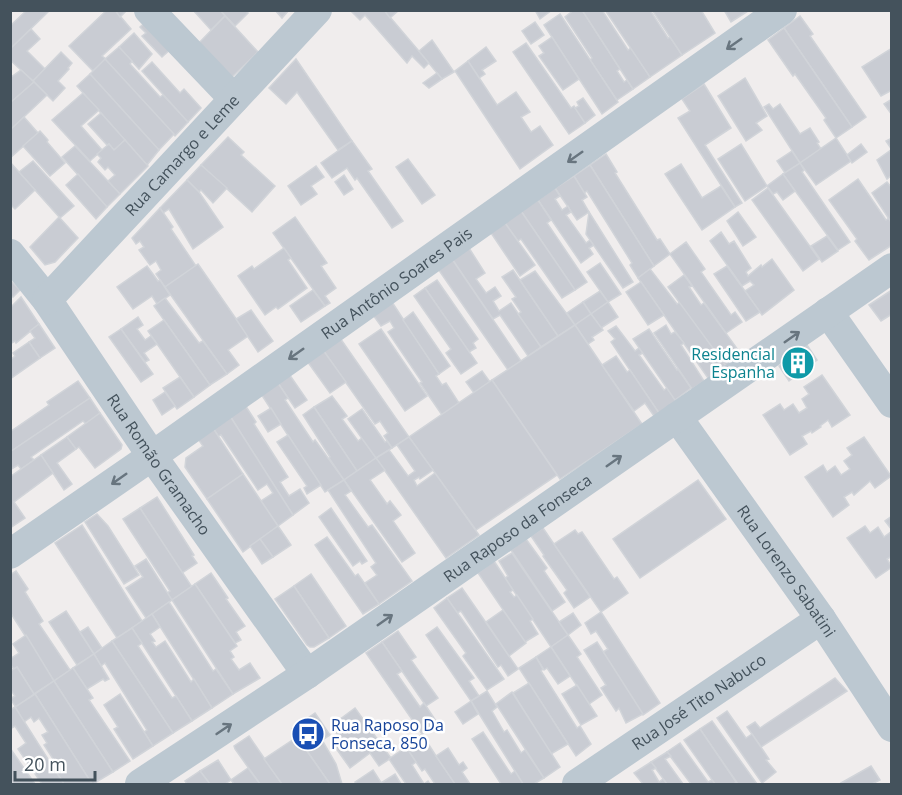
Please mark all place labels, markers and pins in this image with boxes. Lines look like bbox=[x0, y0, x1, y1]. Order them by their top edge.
place label: Residencial Espanha bbox=[691, 343, 775, 383]
building icon: Residencial Espanha bbox=[780, 345, 816, 381]
place label: Rua Raposo Da Fonseca, 850 bbox=[331, 714, 444, 754]
bus stop icon: Rua Raposo Da Fonseca, 850 bbox=[290, 716, 326, 752]

